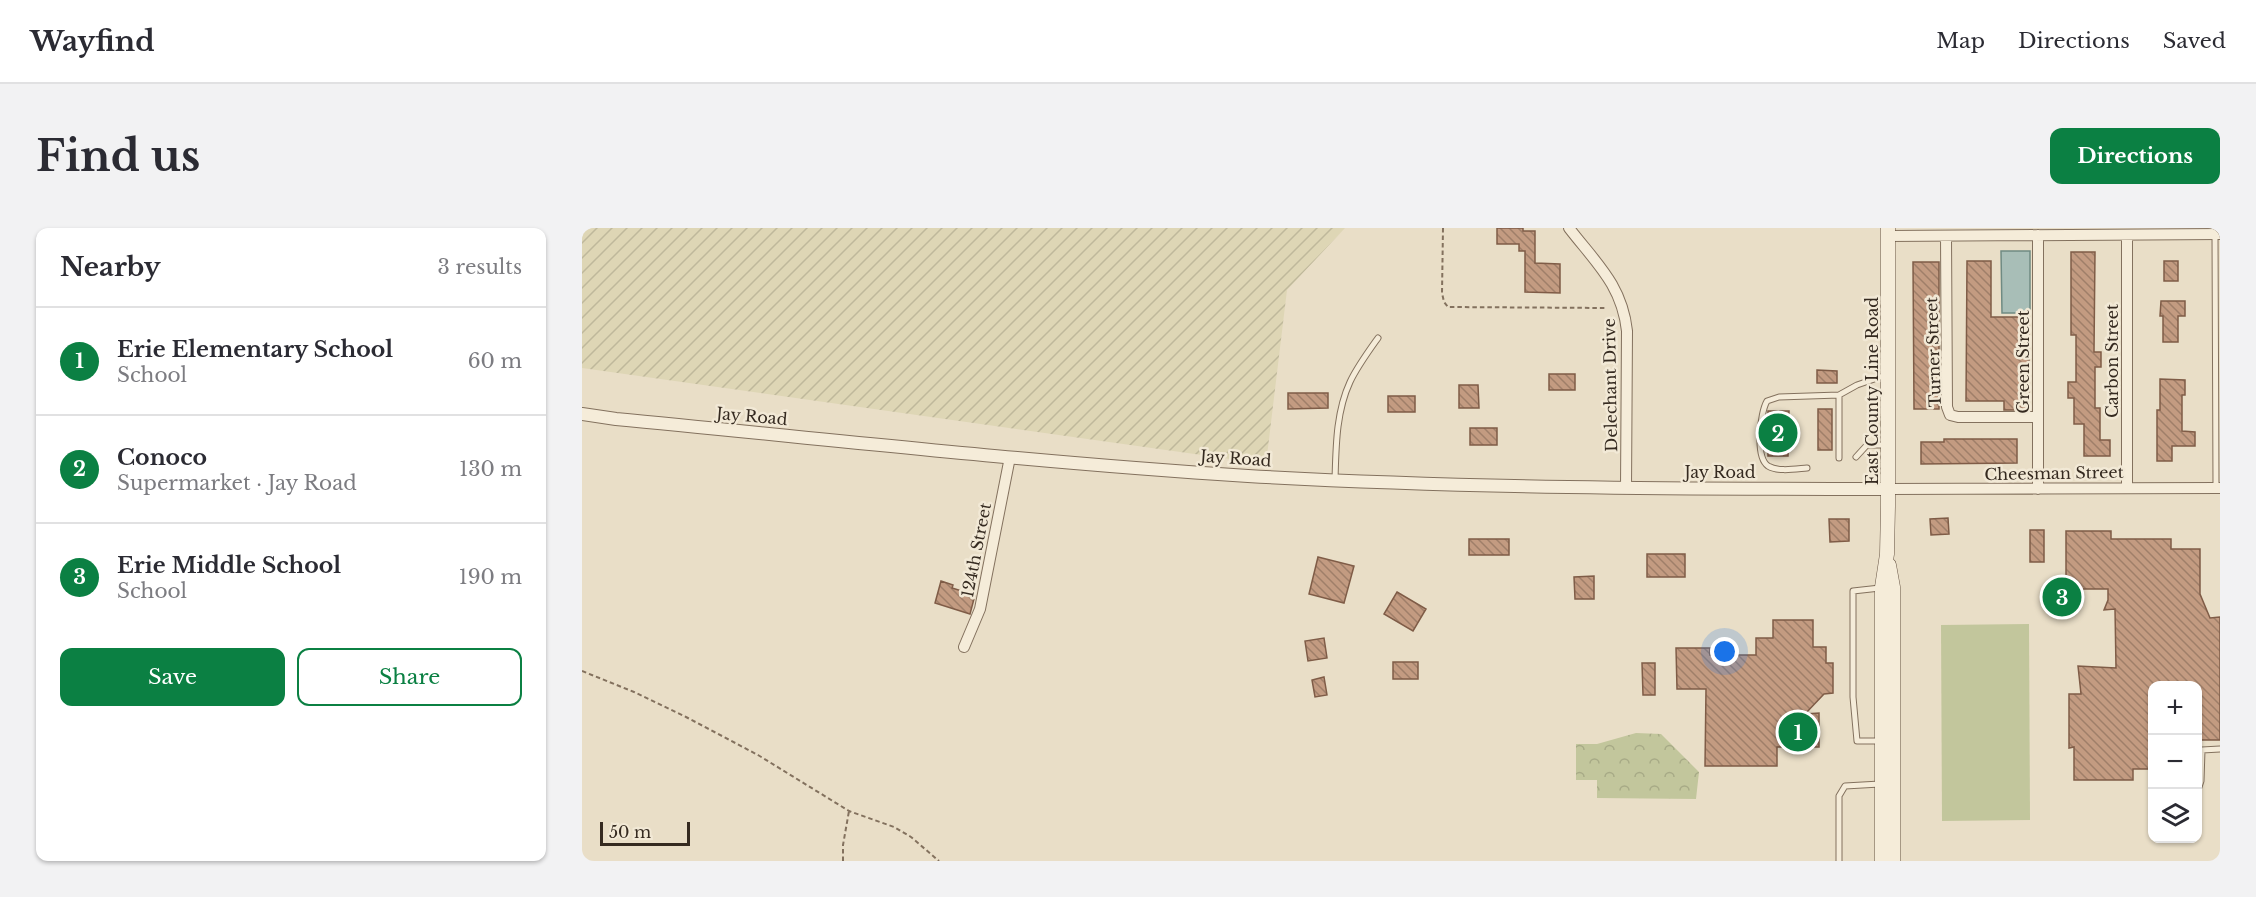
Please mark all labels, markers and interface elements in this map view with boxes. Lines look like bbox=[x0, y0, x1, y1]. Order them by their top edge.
text: Wayfind bbox=[30, 24, 155, 59]
text: Map bbox=[1936, 28, 1985, 54]
text: Directions bbox=[2018, 28, 2130, 54]
text: Saved bbox=[2163, 28, 2226, 54]
button: Directions bbox=[2050, 128, 2220, 184]
text: Find us bbox=[36, 130, 200, 182]
text: Nearby bbox=[60, 251, 161, 283]
text: 3 results bbox=[438, 255, 522, 279]
street label: Turner Street bbox=[1921, 296, 1945, 408]
street label: East County Line Road bbox=[1862, 297, 1882, 485]
street label: Carbon Street bbox=[2102, 304, 2122, 418]
street label: Green Street bbox=[2013, 310, 2033, 414]
street label: Delechant Drive bbox=[1599, 318, 1621, 452]
text: Erie Elementary School bbox=[117, 336, 393, 363]
text: 1 bbox=[75, 349, 84, 373]
text: 60 m bbox=[468, 349, 522, 373]
text: School bbox=[117, 363, 187, 387]
street label: Jay Road bbox=[714, 403, 789, 429]
pin: 2 bbox=[1758, 410, 1798, 456]
text: Conoco bbox=[117, 444, 207, 471]
street label: Jay Road bbox=[1198, 445, 1272, 470]
text: 2 bbox=[73, 457, 86, 481]
text: 130 m bbox=[459, 457, 522, 481]
street label: Jay Road bbox=[1682, 462, 1756, 482]
street label: Cheesman Street bbox=[1984, 462, 2124, 484]
text: Supermarket · Jay Road bbox=[117, 471, 357, 495]
street label: 124th Street bbox=[957, 501, 995, 599]
text: Erie Middle School bbox=[117, 552, 341, 579]
text: 3 bbox=[73, 565, 86, 589]
text: 190 m bbox=[459, 565, 522, 589]
pin: 3 bbox=[2042, 574, 2082, 620]
text: School bbox=[117, 579, 187, 603]
your location bbox=[1710, 637, 1739, 666]
button: Save bbox=[60, 648, 285, 706]
button: Share bbox=[297, 648, 522, 706]
map controls bbox=[2148, 681, 2202, 843]
button: + bbox=[2148, 681, 2202, 735]
pin: 1 bbox=[1778, 710, 1818, 754]
button: − bbox=[2148, 735, 2202, 789]
button: layers bbox=[2148, 789, 2202, 843]
scale bar bbox=[600, 819, 690, 846]
text: 50 m bbox=[609, 822, 651, 842]

